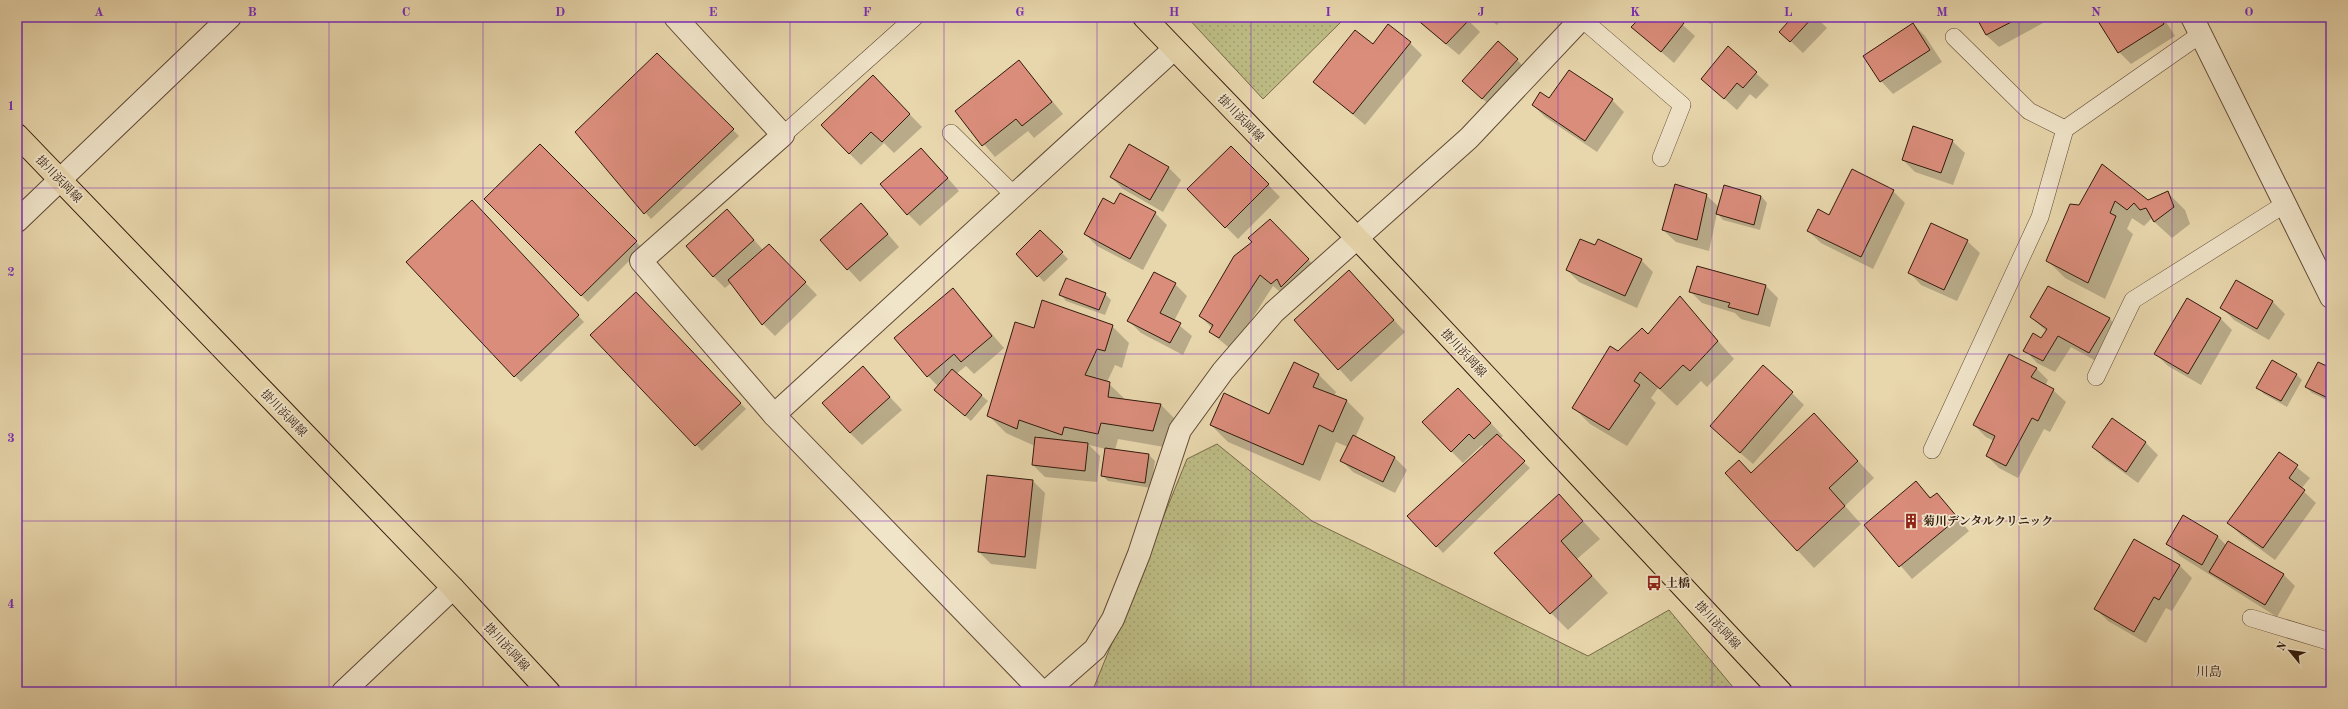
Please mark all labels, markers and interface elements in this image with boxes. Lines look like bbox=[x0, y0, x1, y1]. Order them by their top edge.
text: A bbox=[94, 6, 104, 19]
text: B bbox=[247, 6, 257, 19]
text: C bbox=[402, 6, 410, 19]
text: D bbox=[555, 6, 565, 19]
text: E bbox=[709, 6, 718, 19]
text: F bbox=[863, 6, 872, 19]
text: G bbox=[1015, 6, 1025, 19]
text: H bbox=[1169, 6, 1180, 19]
text: I bbox=[1325, 6, 1331, 19]
text: J bbox=[1477, 6, 1485, 19]
text: K bbox=[1630, 6, 1640, 19]
text: L bbox=[1784, 6, 1793, 19]
text: M bbox=[1936, 6, 1948, 19]
text: N bbox=[2091, 6, 2101, 19]
text: O bbox=[2244, 6, 2254, 19]
street label: 掛川浜岡線 bbox=[1215, 92, 1267, 144]
text: 1 bbox=[7, 100, 15, 113]
street label: 掛川浜岡線 bbox=[33, 153, 85, 205]
text: 2 bbox=[7, 266, 15, 279]
street label: 掛川浜岡線 bbox=[1438, 326, 1490, 380]
street label: 掛川浜岡線 bbox=[258, 387, 310, 439]
text: 3 bbox=[7, 432, 15, 445]
building icon: 菊川デンタルクリニック bbox=[1902, 512, 1920, 530]
place label: 菊川デンタルクリニック bbox=[1923, 514, 2053, 528]
bus stop icon: 土橋 bbox=[1645, 574, 1663, 592]
place label: 土橋 bbox=[1666, 576, 1690, 590]
text: 4 bbox=[7, 598, 15, 611]
street label: 掛川浜岡線 bbox=[1692, 598, 1744, 652]
street label: 掛川浜岡線 bbox=[481, 620, 533, 674]
north arrow bbox=[2270, 631, 2310, 671]
text: N bbox=[2276, 640, 2290, 653]
district label: 川島 bbox=[2196, 665, 2222, 679]

